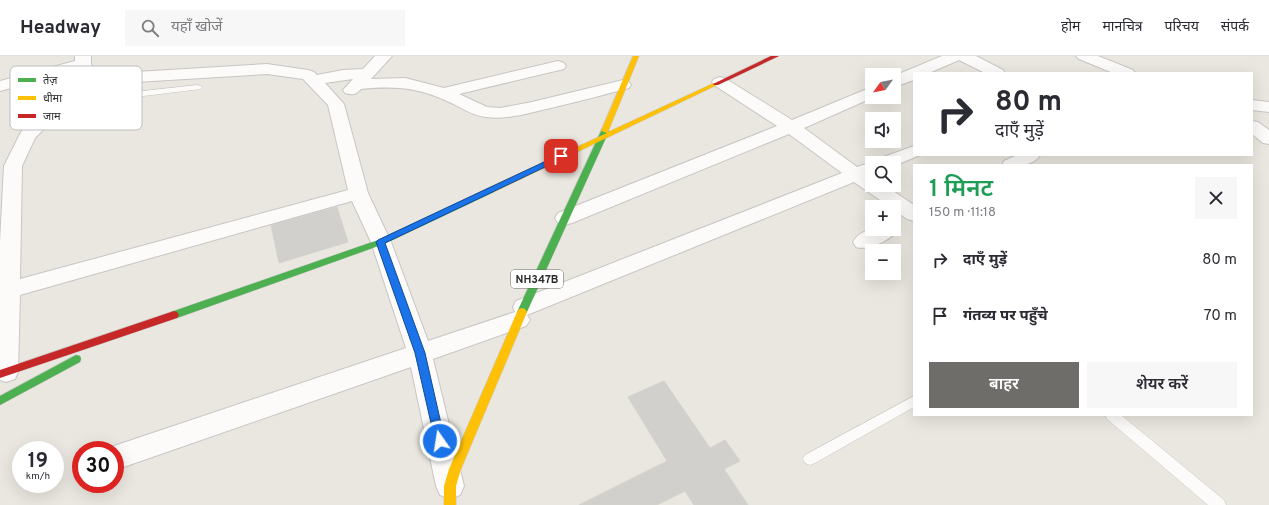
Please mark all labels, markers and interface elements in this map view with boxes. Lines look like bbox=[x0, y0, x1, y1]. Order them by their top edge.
search box bbox=[125, 10, 405, 46]
text: Headway bbox=[20, 16, 101, 40]
icon: search bbox=[139, 17, 161, 39]
text: यहाँ खोजें bbox=[171, 18, 222, 37]
text: होम bbox=[1061, 19, 1080, 36]
text: मानचित्र bbox=[1102, 19, 1143, 36]
text: परिचय bbox=[1165, 19, 1199, 36]
text: संपर्क bbox=[1221, 19, 1249, 36]
legend bbox=[10, 66, 142, 130]
north arrow bbox=[865, 68, 901, 104]
map controls bbox=[865, 68, 901, 280]
text: तेज़ bbox=[43, 74, 58, 88]
text: 80 m bbox=[995, 85, 1062, 121]
icon: right bbox=[929, 88, 981, 140]
text: धीमा bbox=[43, 92, 62, 106]
text: जाम bbox=[43, 110, 61, 124]
button: sound bbox=[865, 112, 901, 148]
text: दाएँ मुड़ें bbox=[995, 120, 1044, 143]
pin bbox=[544, 139, 578, 173]
icon: arrive bbox=[550, 145, 572, 167]
button: search bbox=[865, 156, 901, 192]
text: 1 मिनट bbox=[929, 175, 993, 205]
button: close bbox=[1195, 177, 1237, 219]
button: + bbox=[865, 200, 901, 236]
text: 150 m · 11:18 bbox=[929, 205, 996, 221]
button: − bbox=[865, 244, 901, 280]
icon: right bbox=[929, 249, 951, 271]
text: दाएँ मुड़ें bbox=[963, 251, 1007, 270]
text: 80 m bbox=[1202, 251, 1237, 270]
road number: NH347B bbox=[511, 270, 563, 288]
icon: arrive bbox=[929, 305, 951, 327]
text: गंतव्य पर पहुँचे bbox=[963, 307, 1048, 326]
text: 70 m bbox=[1204, 307, 1237, 326]
button: बाहर bbox=[929, 362, 1079, 408]
button: शेयर करें bbox=[1087, 362, 1237, 408]
position arrow bbox=[419, 420, 461, 462]
speed limit sign: 30 bbox=[72, 441, 124, 493]
text: 19 bbox=[28, 449, 48, 475]
text: km/h bbox=[26, 470, 50, 483]

